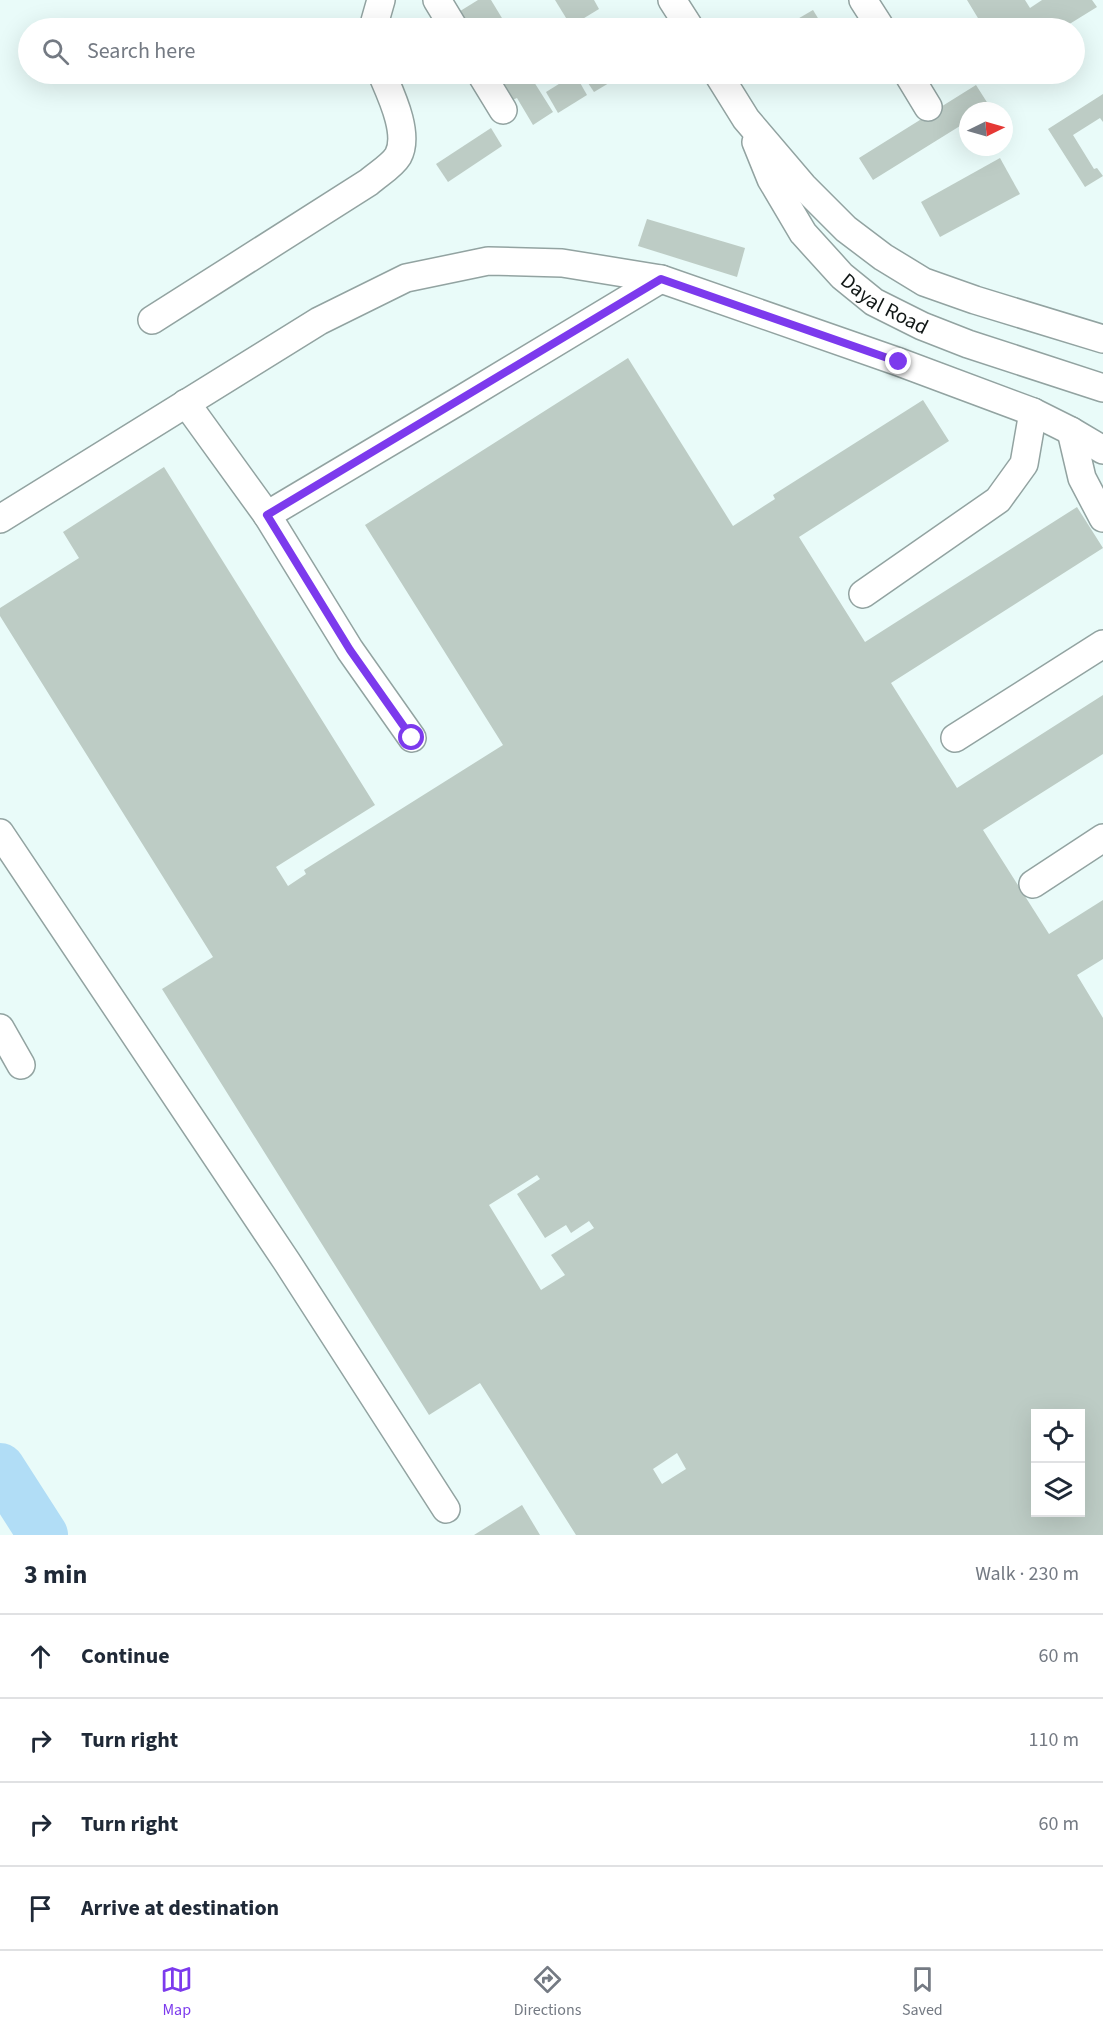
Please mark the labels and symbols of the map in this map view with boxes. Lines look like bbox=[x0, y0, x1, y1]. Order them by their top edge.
north arrow bbox=[959, 102, 1013, 156]
street label: Dayal Road bbox=[834, 266, 934, 342]
route end bbox=[885, 348, 911, 374]
route start bbox=[398, 724, 424, 750]

